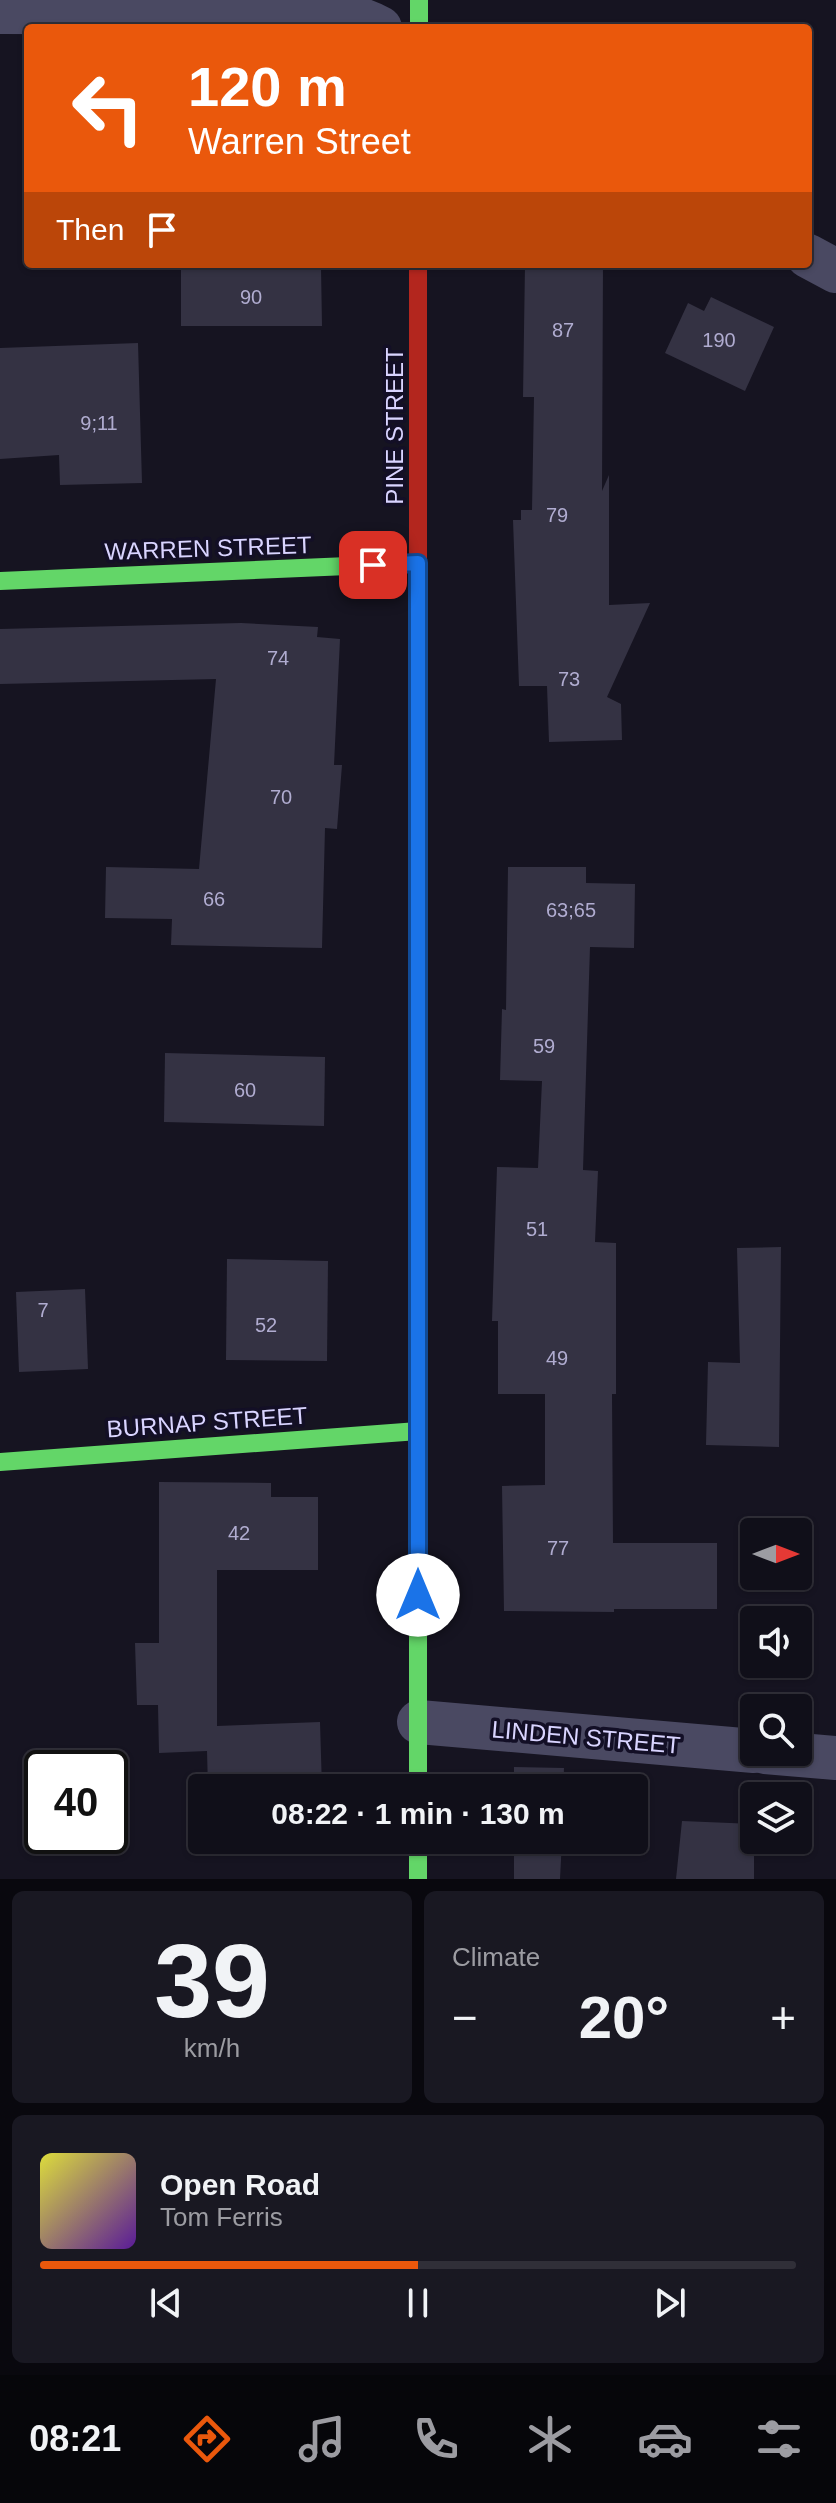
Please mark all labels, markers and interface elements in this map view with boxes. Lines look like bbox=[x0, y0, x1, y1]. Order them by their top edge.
text: 120 m bbox=[188, 55, 347, 118]
icon: left bbox=[56, 56, 160, 160]
text: Warren Street bbox=[188, 121, 411, 162]
icon: arrive bbox=[140, 208, 184, 252]
text: Then bbox=[56, 213, 124, 246]
house number: 90 bbox=[240, 286, 262, 308]
house number: 87 bbox=[552, 319, 574, 341]
house number: 190 bbox=[702, 329, 736, 351]
street label: PINE STREET bbox=[381, 347, 408, 505]
house number: 9;11 bbox=[80, 412, 118, 434]
house number: 79 bbox=[546, 504, 568, 526]
street label: WARREN STREET bbox=[104, 531, 312, 565]
pin bbox=[339, 531, 407, 599]
icon: arrive bbox=[351, 543, 395, 587]
house number: 74 bbox=[267, 647, 289, 669]
house number: 73 bbox=[558, 668, 580, 690]
house number: 70 bbox=[270, 786, 292, 808]
house number: 66 bbox=[203, 888, 225, 910]
house number: 63;65 bbox=[546, 899, 596, 921]
house number: 59 bbox=[533, 1035, 555, 1057]
house number: 60 bbox=[234, 1079, 256, 1101]
house number: 51 bbox=[526, 1218, 548, 1240]
house number: 7 bbox=[37, 1299, 49, 1321]
house number: 52 bbox=[255, 1314, 277, 1336]
house number: 49 bbox=[546, 1347, 568, 1369]
street label: BURNAP STREET bbox=[106, 1402, 308, 1442]
north arrow bbox=[740, 1518, 812, 1590]
map controls bbox=[740, 1518, 812, 1854]
house number: 42 bbox=[228, 1522, 250, 1544]
house number: 77 bbox=[547, 1537, 569, 1559]
position arrow bbox=[376, 1553, 460, 1637]
button: sound bbox=[740, 1606, 812, 1678]
button: search bbox=[740, 1694, 812, 1766]
street label: LINDEN STREET bbox=[490, 1715, 682, 1759]
speed limit sign: 40 bbox=[24, 1750, 128, 1854]
button: layers bbox=[740, 1782, 812, 1854]
text: 08:22 · 1 min · 130 m bbox=[271, 1797, 565, 1830]
text: 39 bbox=[154, 1923, 270, 2039]
text: Climate bbox=[452, 1942, 540, 1972]
text: 20° bbox=[579, 1984, 669, 2051]
text: − bbox=[452, 1993, 478, 2042]
text: + bbox=[770, 1993, 796, 2042]
text: km/h bbox=[184, 2033, 240, 2063]
text: Open Road bbox=[160, 2168, 320, 2201]
text: Tom Ferris bbox=[160, 2202, 283, 2232]
icon: previous bbox=[144, 2281, 188, 2325]
icon: pause bbox=[396, 2281, 440, 2325]
icon: next bbox=[648, 2281, 692, 2325]
icon: directions bbox=[179, 2411, 235, 2467]
icon: music bbox=[294, 2411, 350, 2467]
icon: phone bbox=[408, 2411, 464, 2467]
icon: climate bbox=[522, 2411, 578, 2467]
icon: car bbox=[637, 2411, 693, 2467]
icon: filters bbox=[751, 2411, 807, 2467]
text: 08:21 bbox=[29, 2418, 121, 2459]

